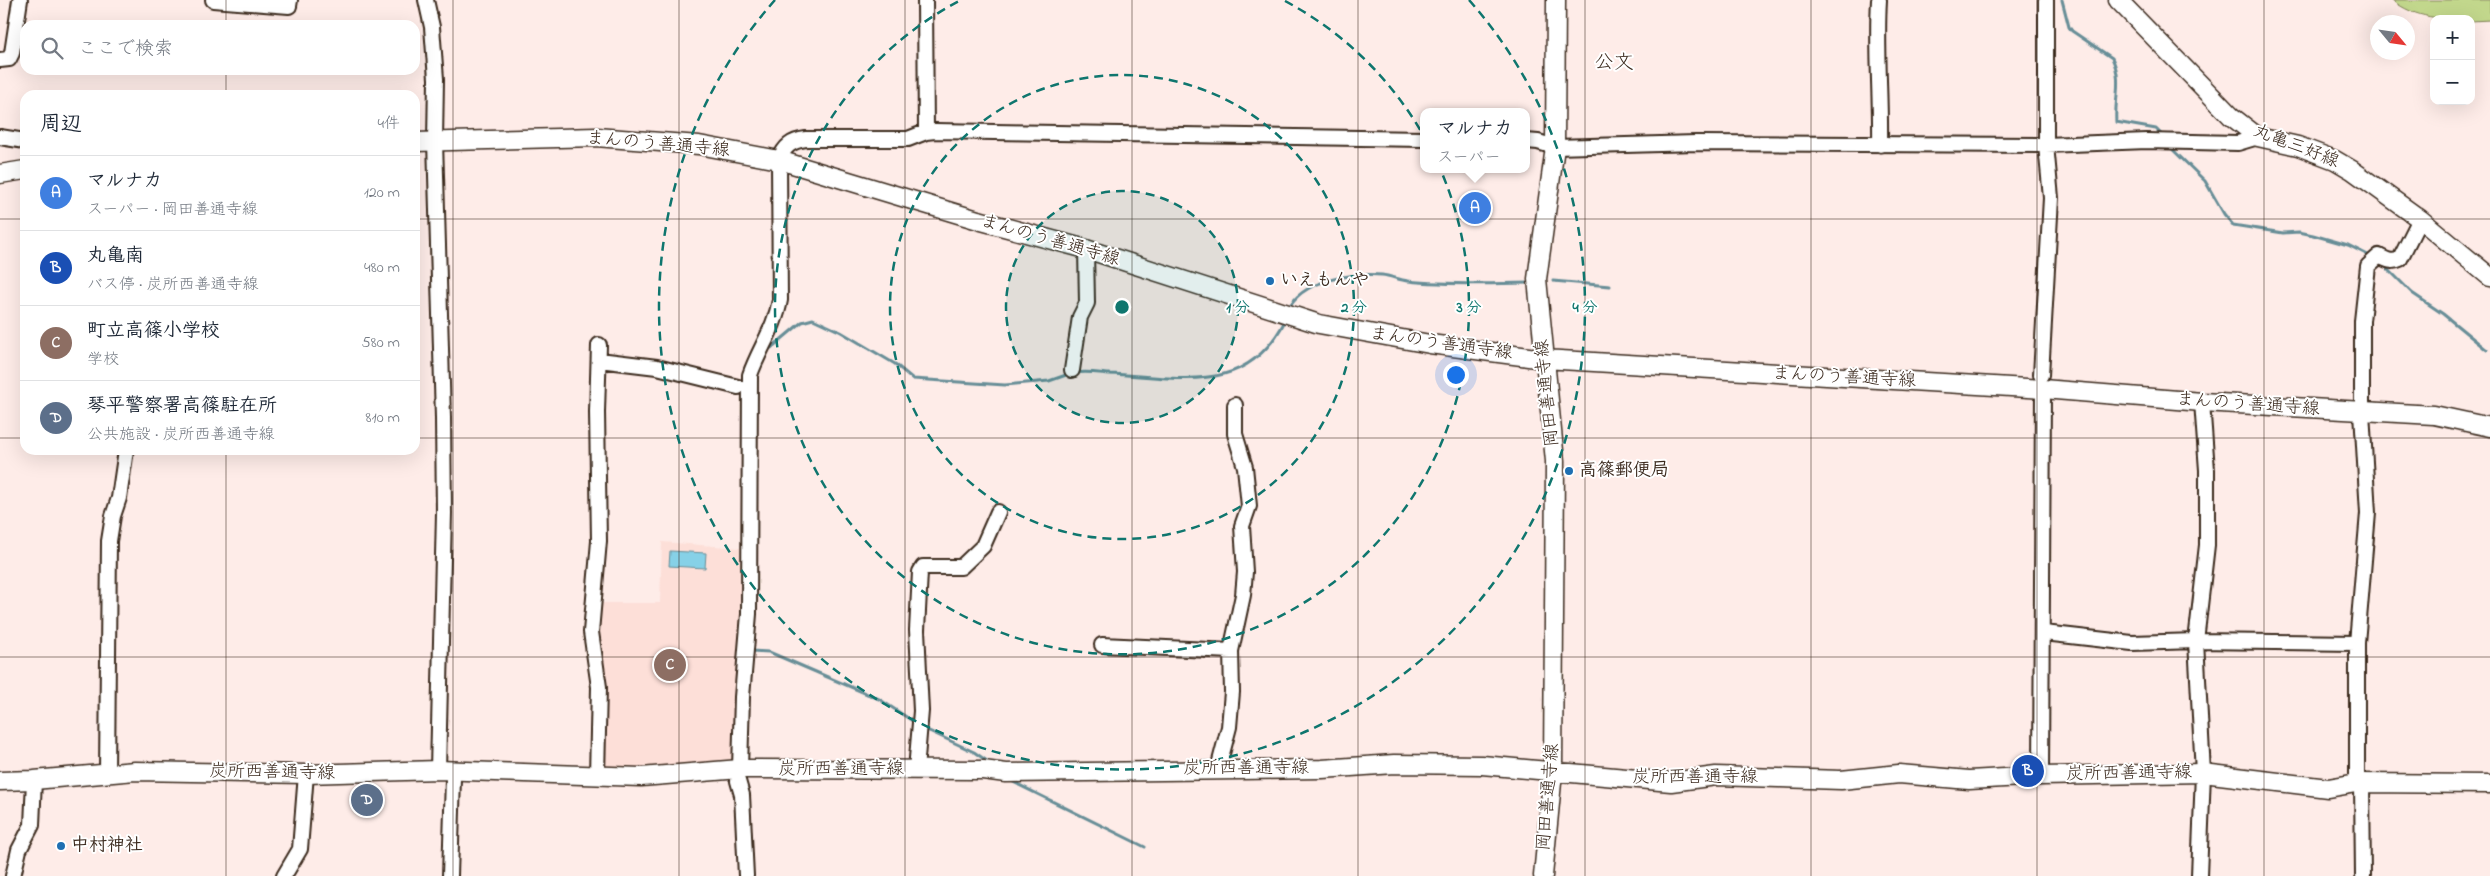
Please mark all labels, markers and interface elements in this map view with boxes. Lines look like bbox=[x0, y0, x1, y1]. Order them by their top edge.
north arrow bbox=[2370, 15, 2415, 60]
map controls bbox=[2430, 15, 2475, 105]
button: + bbox=[2430, 15, 2475, 60]
search box bbox=[20, 20, 420, 75]
icon: search bbox=[38, 34, 66, 62]
text: ここで検索 bbox=[78, 36, 173, 63]
district label: 公文 bbox=[1594, 49, 1634, 78]
button: − bbox=[2430, 60, 2475, 105]
popup bbox=[1420, 108, 1530, 173]
text: 周辺 bbox=[40, 110, 82, 140]
text: 4件 bbox=[377, 112, 400, 136]
text: マルナカ bbox=[1437, 116, 1513, 143]
street label: 丸亀三好線 bbox=[2249, 119, 2343, 175]
street label: まんのう善通寺線 bbox=[585, 126, 731, 164]
text: スーパー bbox=[1437, 146, 1501, 170]
text: マルナカ bbox=[87, 168, 163, 195]
text: A bbox=[51, 181, 61, 205]
text: 120 m bbox=[364, 181, 400, 205]
pin: A bbox=[1459, 189, 1491, 227]
text: スーパー · 岡田善通寺線 bbox=[87, 198, 258, 222]
street label: まんのう善通寺線 bbox=[977, 209, 1123, 273]
text: 丸亀南 bbox=[87, 243, 144, 270]
text: B bbox=[51, 256, 61, 280]
text: 480 m bbox=[364, 256, 400, 280]
place label: いえもんや bbox=[1280, 268, 1370, 294]
text: バス停 · 炭所西善通寺線 bbox=[87, 273, 258, 297]
marker: いえもんや bbox=[1264, 275, 1276, 287]
text: 1 分 bbox=[1226, 297, 1250, 319]
text: 2 分 bbox=[1340, 297, 1367, 319]
text: 3 分 bbox=[1456, 297, 1481, 319]
text: 4 分 bbox=[1572, 297, 1597, 319]
centre of rings bbox=[1113, 298, 1131, 316]
text: 町立高篠小学校 bbox=[87, 318, 220, 345]
street label: まんのう善通寺線 bbox=[1368, 321, 1514, 367]
text: C bbox=[52, 331, 60, 355]
text: 580 m bbox=[362, 331, 400, 355]
street label: 岡田善通寺線 bbox=[1529, 338, 1567, 448]
text: 学校 bbox=[87, 348, 119, 372]
street label: まんのう善通寺線 bbox=[1771, 361, 1917, 395]
your location bbox=[1443, 362, 1469, 388]
street label: まんのう善通寺線 bbox=[2175, 387, 2321, 423]
text: 琴平警察署高篠駐在所 bbox=[87, 393, 277, 420]
text: D bbox=[50, 406, 62, 430]
text: 810 m bbox=[366, 406, 400, 430]
text: 公共施設 · 炭所西善通寺線 bbox=[87, 423, 274, 447]
place label: 高篠郵便局 bbox=[1579, 458, 1669, 484]
marker: 高篠郵便局 bbox=[1563, 465, 1575, 477]
pin: C bbox=[654, 646, 686, 684]
street label: 岡田善通寺線 bbox=[1531, 742, 1567, 852]
pin: B bbox=[2012, 752, 2044, 790]
street label: 炭所西善通寺線 bbox=[1183, 756, 1309, 782]
street label: 炭所西善通寺線 bbox=[778, 757, 904, 783]
street label: 炭所西善通寺線 bbox=[209, 759, 335, 787]
street label: 炭所西善通寺線 bbox=[2066, 760, 2192, 788]
street label: 炭所西善通寺線 bbox=[1632, 765, 1758, 791]
pin: D bbox=[351, 781, 383, 819]
place label: 中村神社 bbox=[71, 833, 143, 859]
marker: 中村神社 bbox=[55, 840, 67, 852]

